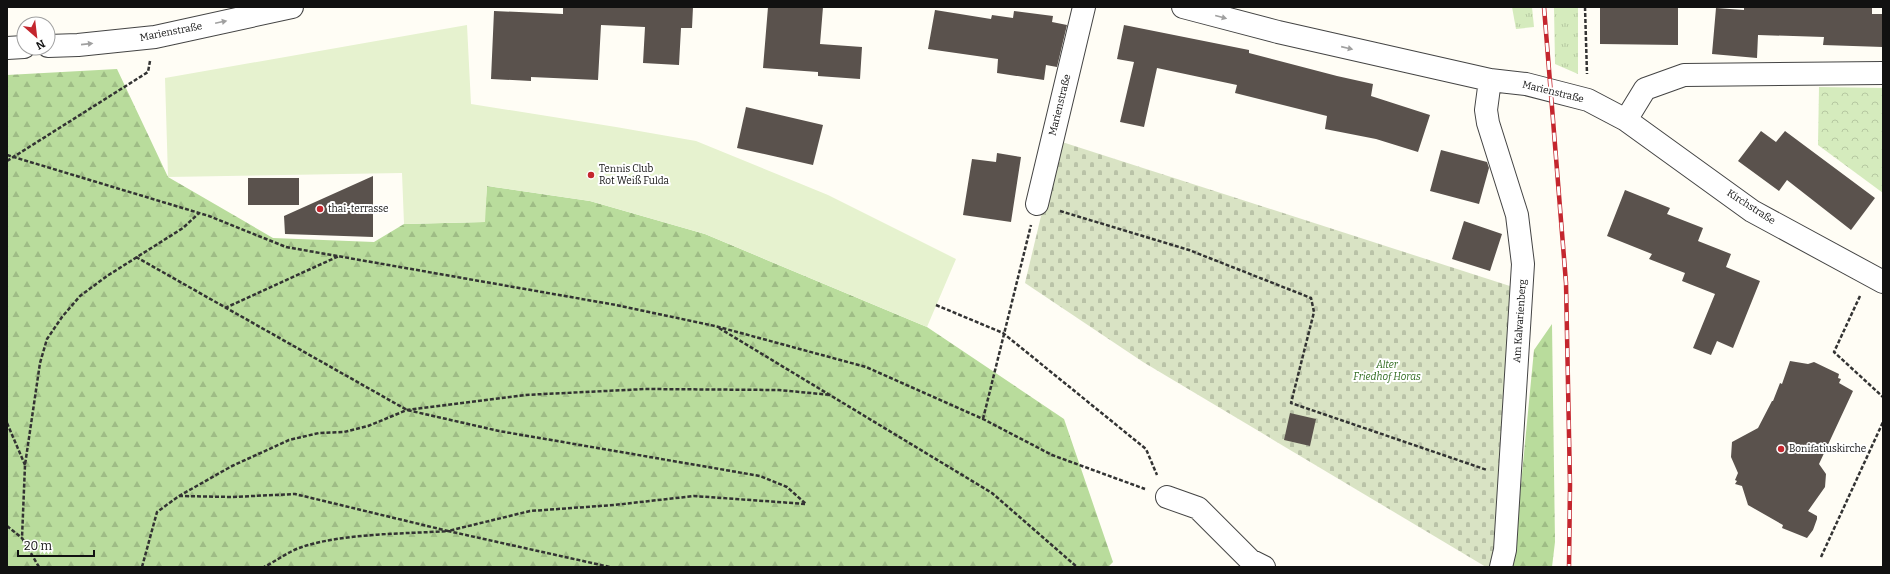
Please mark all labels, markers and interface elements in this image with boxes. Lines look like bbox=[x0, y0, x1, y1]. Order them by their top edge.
one-way arrow bbox=[1215, 14, 1227, 20]
north arrow bbox=[16, 16, 56, 56]
one-way arrow bbox=[215, 19, 227, 25]
street label: Marienstraße bbox=[139, 20, 203, 44]
text: N bbox=[33, 37, 47, 52]
one-way arrow bbox=[81, 41, 93, 47]
one-way arrow bbox=[1341, 45, 1354, 51]
street label: Marienstraße bbox=[1047, 73, 1073, 137]
street label: Marienstraße bbox=[1521, 79, 1585, 105]
place label: Tennis Club Rot Weiß Fulda bbox=[599, 163, 670, 187]
marker: Tennis Club Rot Weiß Fulda bbox=[586, 170, 596, 180]
street label: Kirchstraße bbox=[1725, 187, 1777, 227]
place label: thai-terrasse bbox=[328, 203, 389, 215]
marker: thai-terrasse bbox=[315, 204, 325, 214]
street label: Am Kalvarienberg bbox=[1511, 278, 1529, 363]
park label: Alter Friedhof Horas bbox=[1353, 359, 1421, 383]
place label: Bonifatiuskirche bbox=[1789, 443, 1866, 455]
marker: Bonifatiuskirche bbox=[1776, 444, 1786, 454]
scale bar bbox=[18, 532, 94, 558]
text: 20 m bbox=[24, 539, 53, 553]

